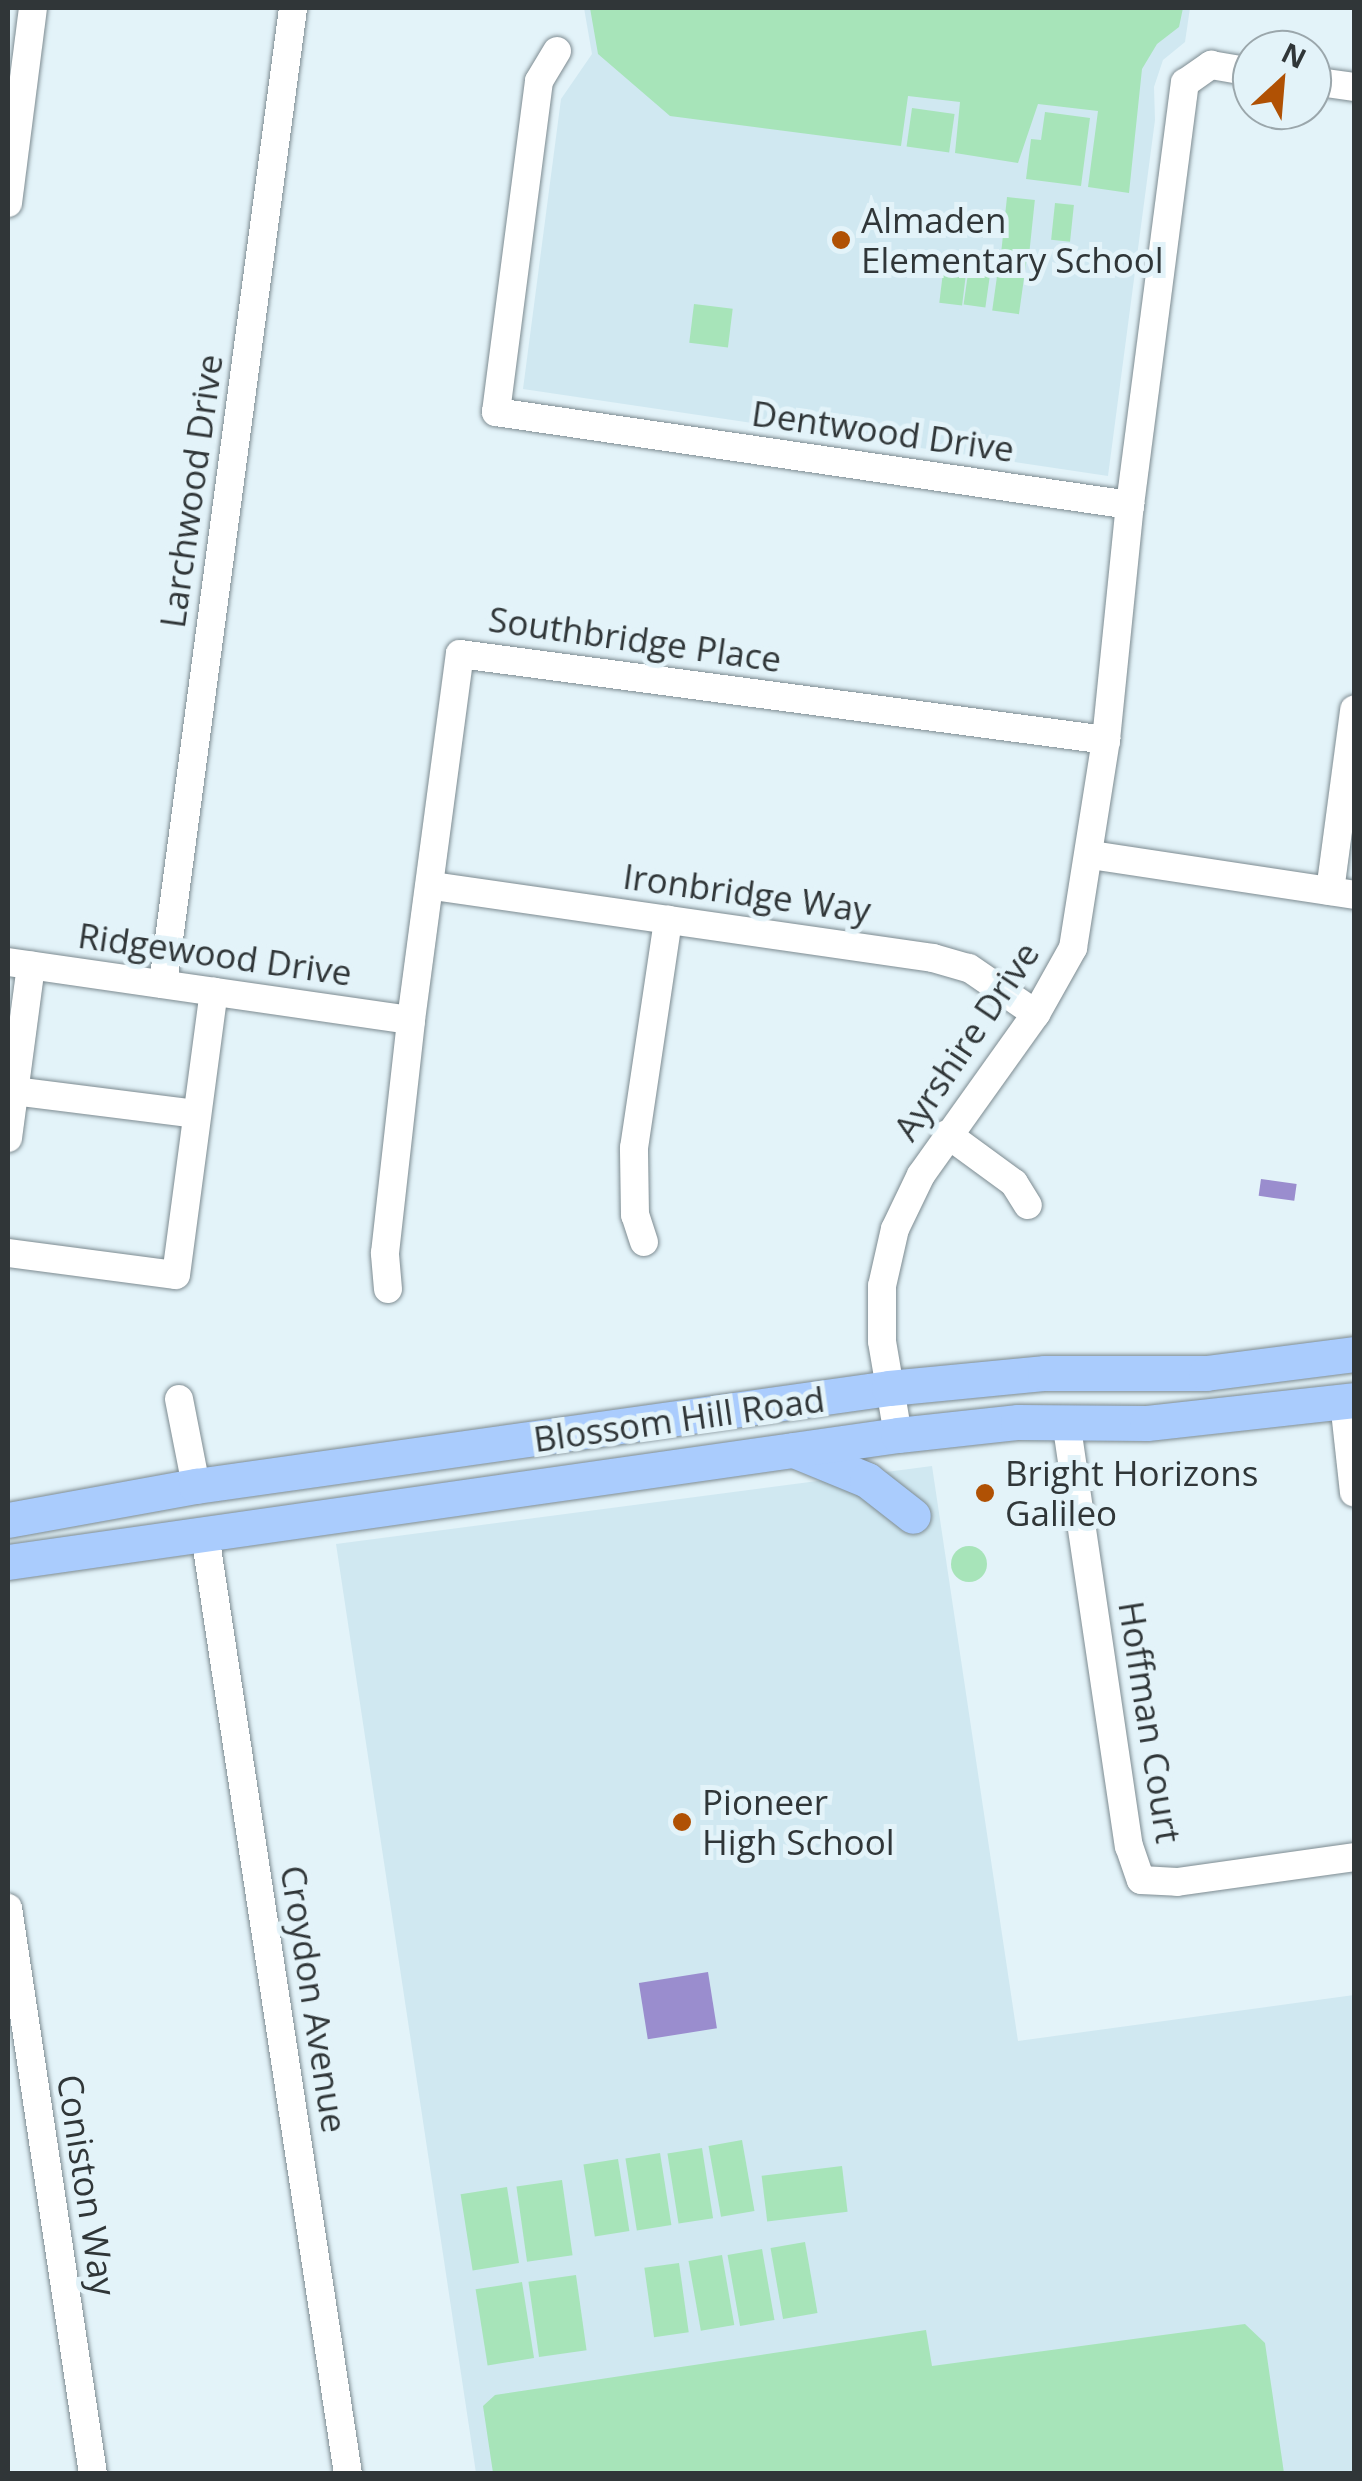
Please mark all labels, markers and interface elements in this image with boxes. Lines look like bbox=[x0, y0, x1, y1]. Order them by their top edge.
north arrow bbox=[1232, 30, 1332, 130]
text: N bbox=[1276, 33, 1313, 77]
place label: Almaden Elementary School bbox=[861, 199, 1164, 281]
marker: Almaden Elementary School bbox=[830, 229, 852, 251]
street label: Larchwood Drive bbox=[151, 352, 231, 630]
street label: Dentwood Drive bbox=[749, 392, 1017, 470]
street label: Southbridge Place bbox=[486, 598, 784, 680]
street label: Ironbridge Way bbox=[620, 855, 874, 931]
street label: Ridgewood Drive bbox=[75, 914, 355, 994]
street label: Ayrshire Drive bbox=[884, 934, 1048, 1148]
street label: Blossom Hill Road bbox=[531, 1378, 827, 1460]
place label: Bright Horizons Galileo bbox=[1005, 1452, 1258, 1534]
marker: Bright Horizons Galileo bbox=[974, 1482, 996, 1504]
street label: Hoffman Court bbox=[1110, 1598, 1190, 1846]
place label: Pioneer High School bbox=[702, 1781, 895, 1863]
marker: Pioneer High School bbox=[671, 1811, 693, 1833]
street label: Croydon Avenue bbox=[272, 1862, 356, 2136]
street label: Coniston Way bbox=[49, 2071, 125, 2299]

